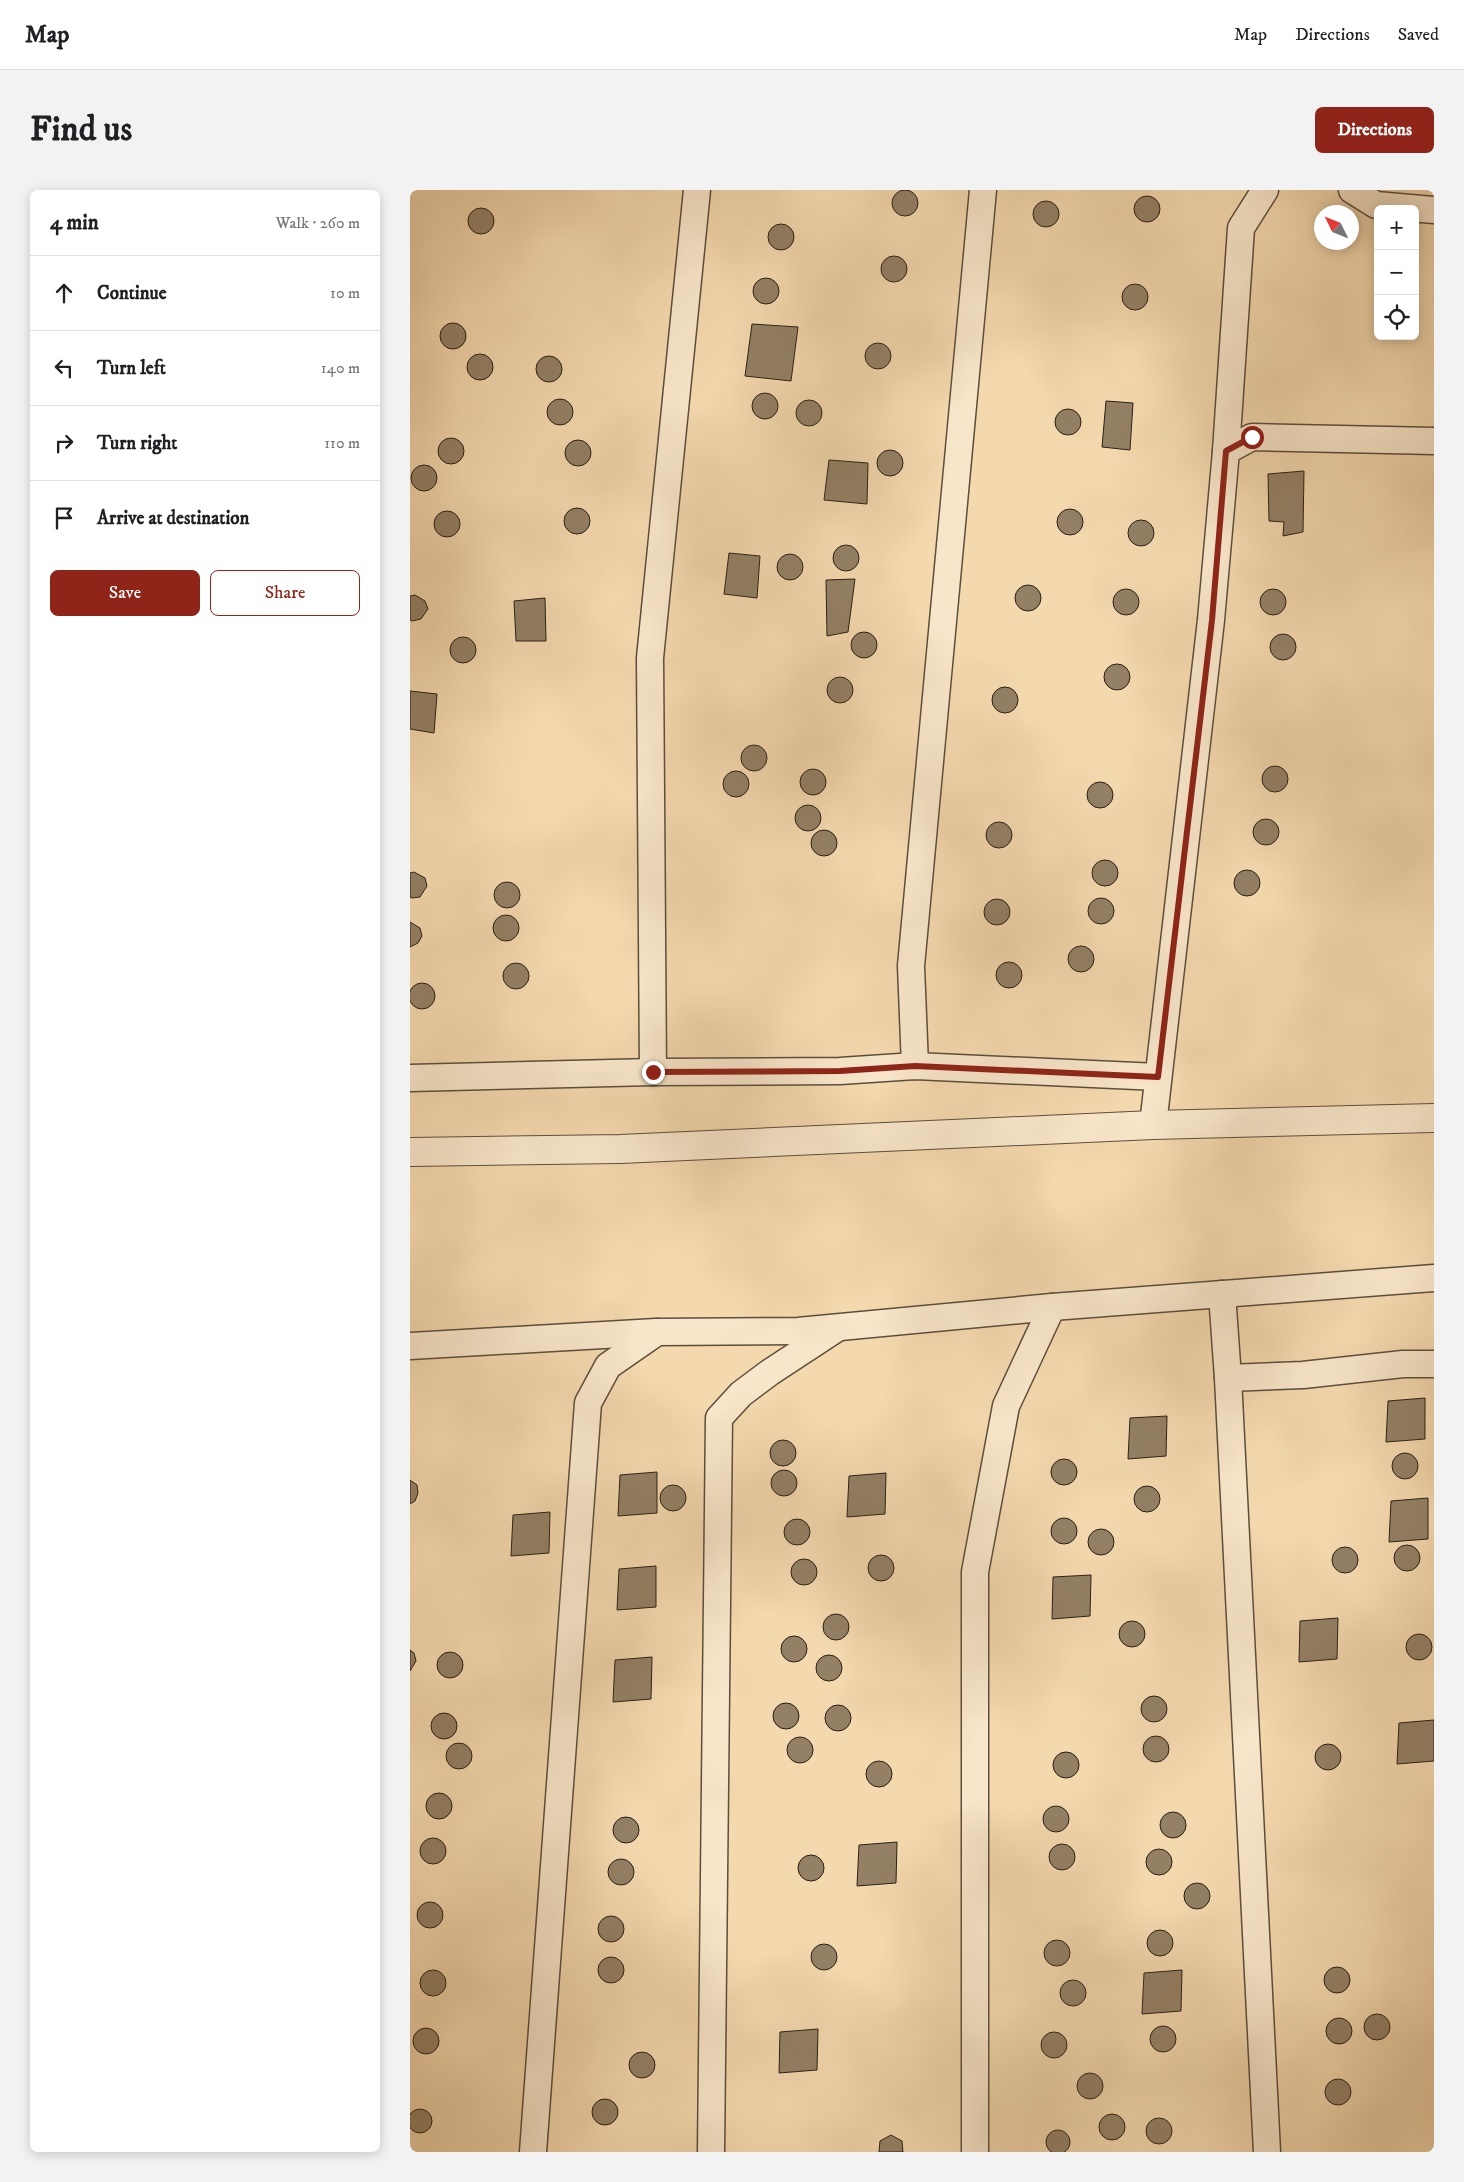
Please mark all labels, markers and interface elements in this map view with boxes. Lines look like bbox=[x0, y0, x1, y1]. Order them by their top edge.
text: Map bbox=[25, 20, 69, 50]
text: Map bbox=[1234, 24, 1267, 46]
text: Directions bbox=[1295, 24, 1370, 46]
text: Saved bbox=[1398, 24, 1439, 46]
button: Directions bbox=[1315, 107, 1434, 153]
text: Find us bbox=[30, 108, 132, 152]
north arrow bbox=[1314, 205, 1359, 250]
map controls bbox=[1374, 205, 1419, 340]
button: + bbox=[1374, 205, 1419, 250]
text: 4 min bbox=[50, 210, 99, 236]
text: Walk · 260 m bbox=[276, 213, 360, 233]
button: − bbox=[1374, 250, 1419, 295]
icon: ahead bbox=[50, 279, 78, 307]
text: Continue bbox=[97, 282, 167, 305]
text: 10 m bbox=[330, 283, 360, 303]
button: locate bbox=[1374, 295, 1419, 340]
icon: left bbox=[50, 354, 78, 382]
text: Turn left bbox=[97, 357, 166, 380]
text: 140 m bbox=[321, 358, 360, 378]
route start bbox=[1241, 426, 1264, 449]
icon: right bbox=[50, 429, 78, 457]
text: Turn right bbox=[97, 432, 177, 455]
text: 110 m bbox=[324, 433, 360, 453]
icon: arrive bbox=[50, 504, 78, 532]
text: Arrive at destination bbox=[97, 507, 249, 530]
button: Save bbox=[50, 570, 200, 616]
button: Share bbox=[210, 570, 360, 616]
route end bbox=[642, 1061, 665, 1084]

